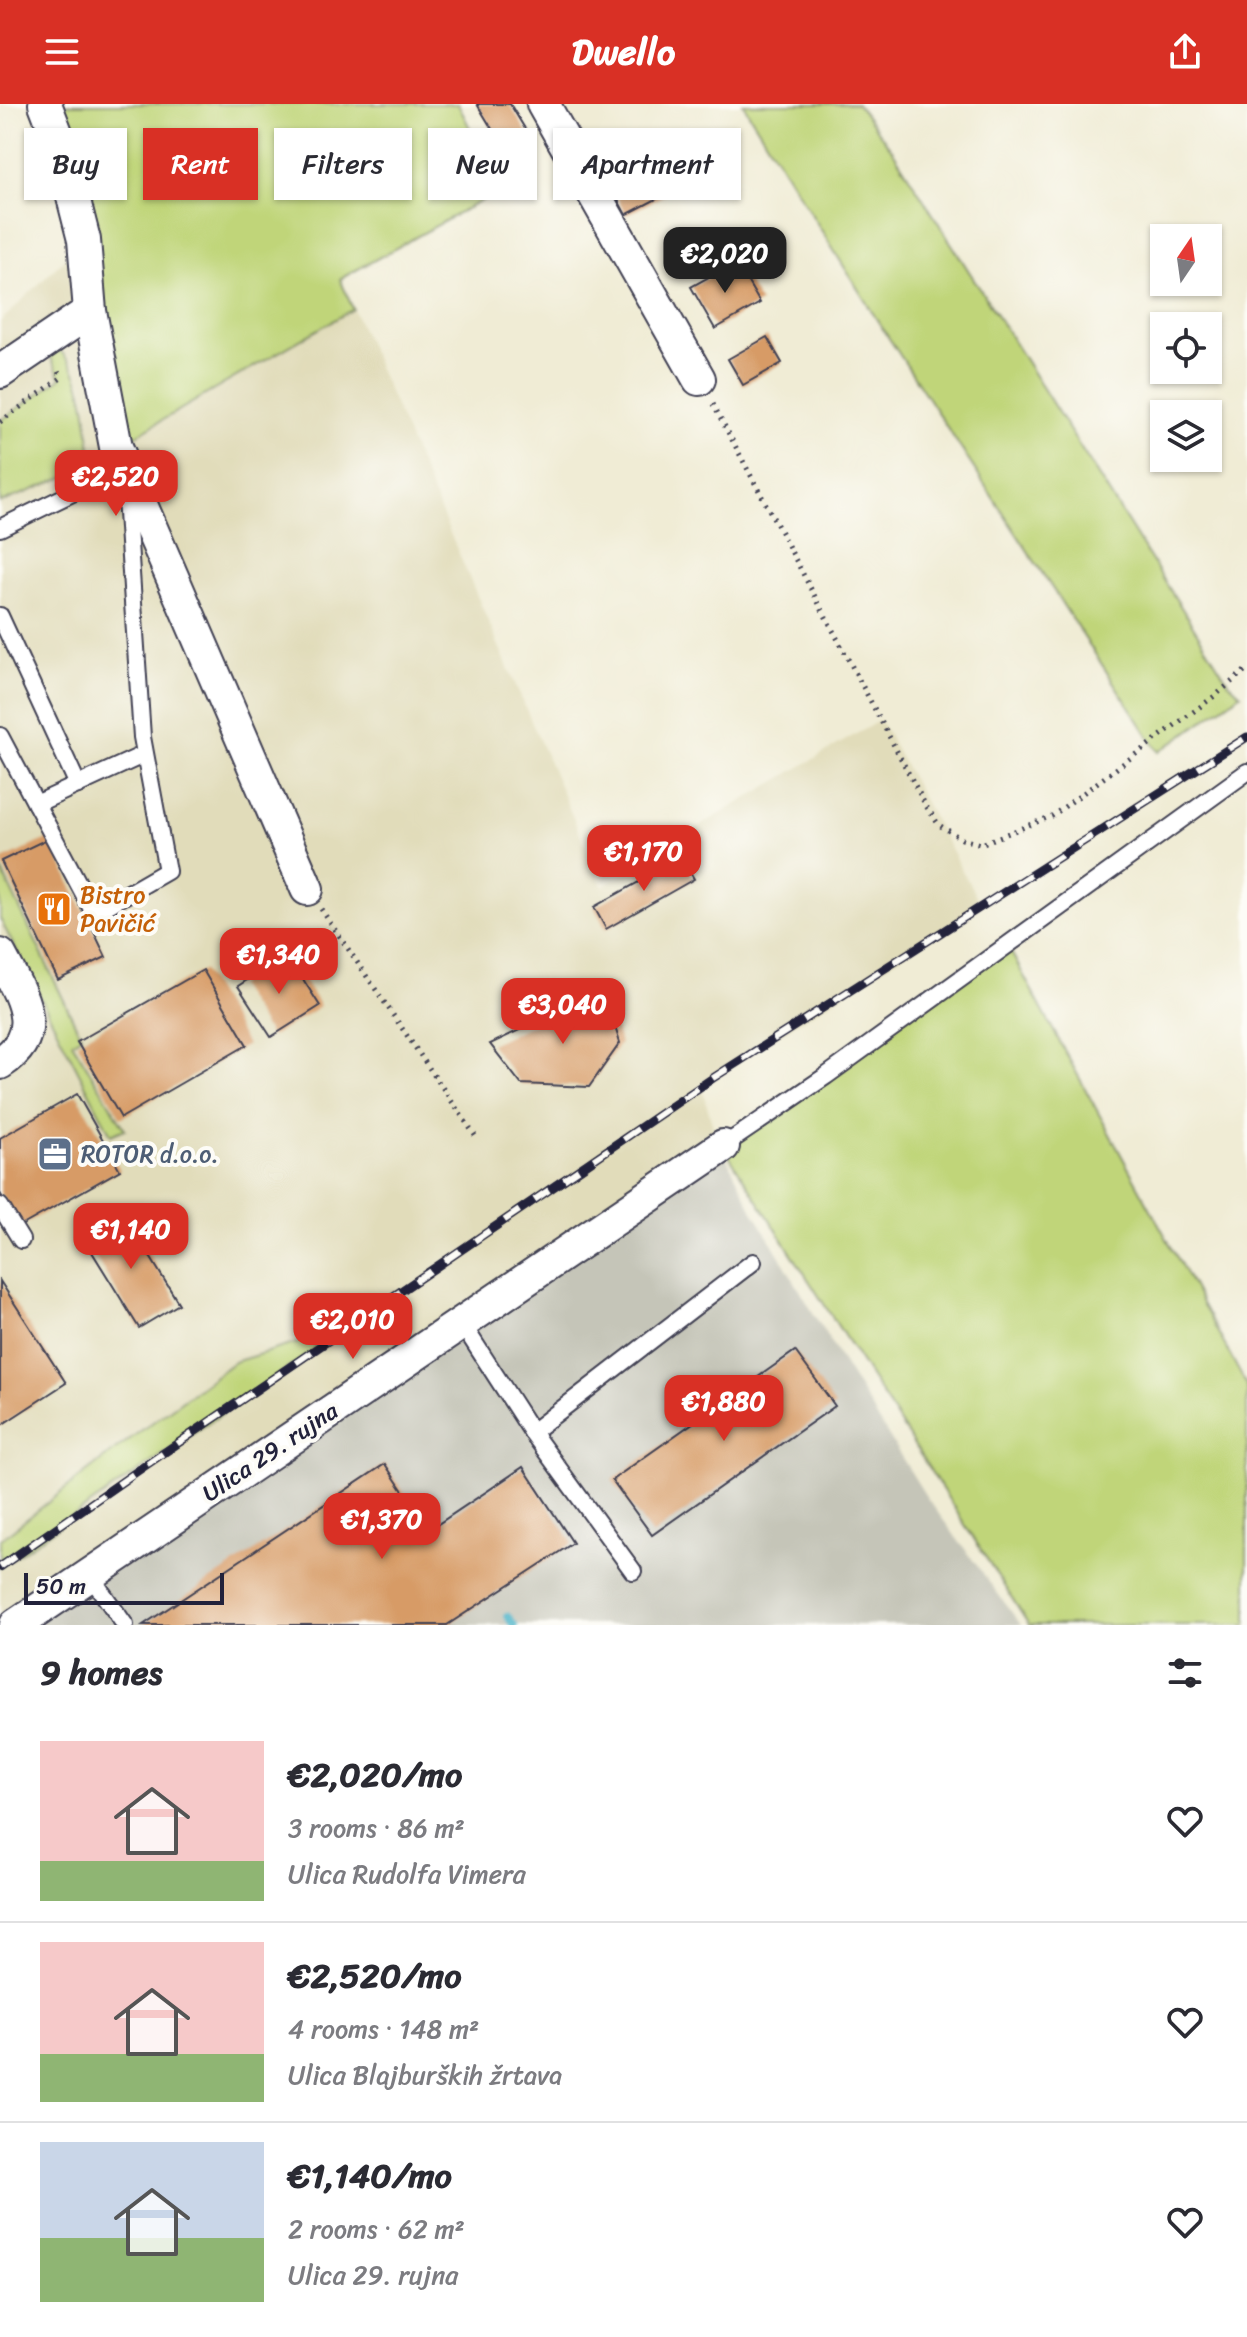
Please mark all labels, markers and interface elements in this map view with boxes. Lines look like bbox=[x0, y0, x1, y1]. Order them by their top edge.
text: Dwello bbox=[572, 20, 675, 84]
icon: menu bbox=[40, 30, 84, 74]
icon: share bbox=[1163, 30, 1207, 74]
chip: Buy bbox=[24, 128, 127, 200]
chip: Rent bbox=[143, 128, 258, 200]
chip: Filters bbox=[274, 128, 412, 200]
chip: New bbox=[428, 128, 537, 200]
chip: Apartment bbox=[553, 128, 741, 200]
north arrow bbox=[1150, 224, 1222, 296]
map controls bbox=[1150, 224, 1222, 472]
pin: €2,020 bbox=[660, 227, 790, 295]
text: €2,020 bbox=[681, 230, 769, 276]
button: locate bbox=[1150, 312, 1222, 384]
button: layers bbox=[1150, 400, 1222, 472]
pin: €2,520 bbox=[51, 450, 181, 518]
text: €2,520 bbox=[73, 453, 159, 499]
pin: €1,170 bbox=[579, 825, 709, 893]
text: €1,170 bbox=[605, 828, 683, 874]
place label: Bistro Pavičić bbox=[80, 874, 157, 944]
restaurant icon: Bistro Pavičić bbox=[35, 890, 73, 928]
pin: €1,340 bbox=[214, 928, 344, 996]
text: €1,340 bbox=[238, 931, 320, 977]
pin: €3,040 bbox=[498, 978, 628, 1046]
text: €3,040 bbox=[519, 981, 607, 1027]
place label: ROTOR d.o.o. bbox=[81, 1133, 219, 1175]
office icon: ROTOR d.o.o. bbox=[36, 1135, 74, 1173]
pin: €1,140 bbox=[66, 1203, 196, 1271]
text: €1,140 bbox=[91, 1206, 171, 1252]
pin: €2,010 bbox=[288, 1293, 418, 1361]
text: €2,010 bbox=[311, 1296, 395, 1342]
pin: €1,880 bbox=[659, 1375, 789, 1443]
text: €1,880 bbox=[682, 1378, 766, 1424]
street label: Ulica 29. rujna bbox=[193, 1390, 348, 1513]
pin: €1,370 bbox=[317, 1493, 447, 1561]
text: €1,370 bbox=[342, 1496, 422, 1542]
text: 50 m bbox=[36, 1567, 86, 1606]
scale bar bbox=[24, 1569, 224, 1605]
text: 9 homes bbox=[40, 1643, 162, 1703]
icon: filters bbox=[1163, 1651, 1207, 1695]
text: €2,020/mo bbox=[288, 1745, 462, 1805]
icon: home bbox=[104, 1773, 200, 1869]
icon: heart bbox=[1163, 1799, 1207, 1843]
text: 3 rooms · 86 m² bbox=[288, 1805, 465, 1851]
text: Ulica Rudolfa Vimera bbox=[288, 1851, 526, 1897]
text: €2,520/mo bbox=[288, 1946, 461, 2006]
icon: home bbox=[104, 1974, 200, 2070]
icon: heart bbox=[1163, 2000, 1207, 2044]
text: 4 rooms · 148 m² bbox=[288, 2006, 479, 2052]
text: Ulica Blajburških žrtava bbox=[288, 2052, 562, 2098]
text: €1,140/mo bbox=[288, 2146, 452, 2206]
icon: home bbox=[104, 2174, 200, 2270]
icon: heart bbox=[1163, 2200, 1207, 2244]
text: 2 rooms · 62 m² bbox=[288, 2206, 465, 2252]
text: Ulica 29. rujna bbox=[288, 2252, 458, 2298]

